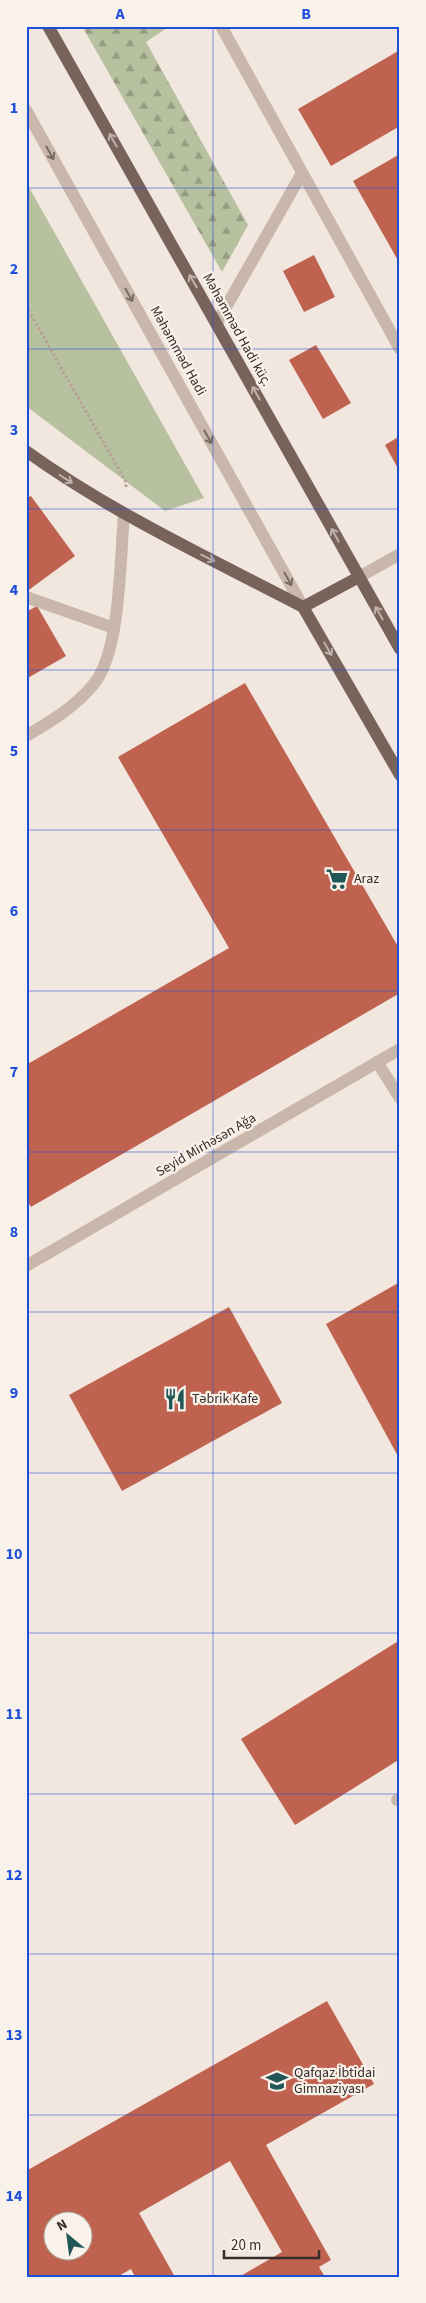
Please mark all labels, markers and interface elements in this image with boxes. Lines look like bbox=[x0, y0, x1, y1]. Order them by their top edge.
text: A bbox=[114, 3, 125, 25]
text: B bbox=[301, 3, 311, 25]
text: 1 bbox=[10, 97, 18, 119]
one-way arrow bbox=[107, 133, 117, 147]
one-way arrow bbox=[45, 145, 55, 160]
text: 2 bbox=[10, 258, 18, 280]
street label: Məhəmməd Hadi küç. bbox=[198, 270, 276, 390]
one-way arrow bbox=[188, 274, 197, 289]
one-way arrow bbox=[124, 287, 134, 302]
street label: Məhəmməd Hadi bbox=[145, 303, 211, 399]
one-way arrow bbox=[251, 386, 260, 401]
text: 3 bbox=[10, 419, 18, 441]
one-way arrow bbox=[204, 429, 214, 443]
one-way arrow bbox=[59, 474, 73, 484]
one-way arrow bbox=[330, 527, 340, 542]
one-way arrow bbox=[200, 554, 215, 563]
one-way arrow bbox=[283, 571, 293, 585]
text: 4 bbox=[10, 579, 19, 601]
one-way arrow bbox=[374, 606, 384, 621]
one-way arrow bbox=[323, 642, 333, 656]
text: 5 bbox=[10, 740, 18, 762]
supermarket icon: Araz bbox=[324, 866, 350, 892]
place label: Araz bbox=[354, 869, 379, 889]
text: 6 bbox=[10, 900, 18, 922]
text: 7 bbox=[10, 1061, 18, 1083]
street label: Seyid Mirhəsən Ağa bbox=[152, 1108, 260, 1182]
text: 8 bbox=[10, 1221, 18, 1243]
text: 9 bbox=[10, 1382, 18, 1404]
restaurant icon: Təbrik Kafe bbox=[162, 1386, 188, 1412]
place label: Təbrik Kafe bbox=[192, 1389, 258, 1409]
text: 10 bbox=[6, 1543, 22, 1565]
text: 11 bbox=[6, 1703, 22, 1725]
text: 12 bbox=[6, 1864, 22, 1886]
text: 13 bbox=[6, 2024, 22, 2046]
place label: Qafqaz İbtidai Gimnaziyası bbox=[294, 2063, 376, 2099]
school or university icon: Qafqaz İbtidai Gimnaziyası bbox=[264, 2068, 290, 2094]
text: 14 bbox=[6, 2185, 23, 2207]
north arrow bbox=[42, 2210, 92, 2260]
text: N bbox=[53, 2215, 71, 2237]
scale bar bbox=[224, 2228, 318, 2260]
text: 20 m bbox=[231, 2235, 261, 2256]

